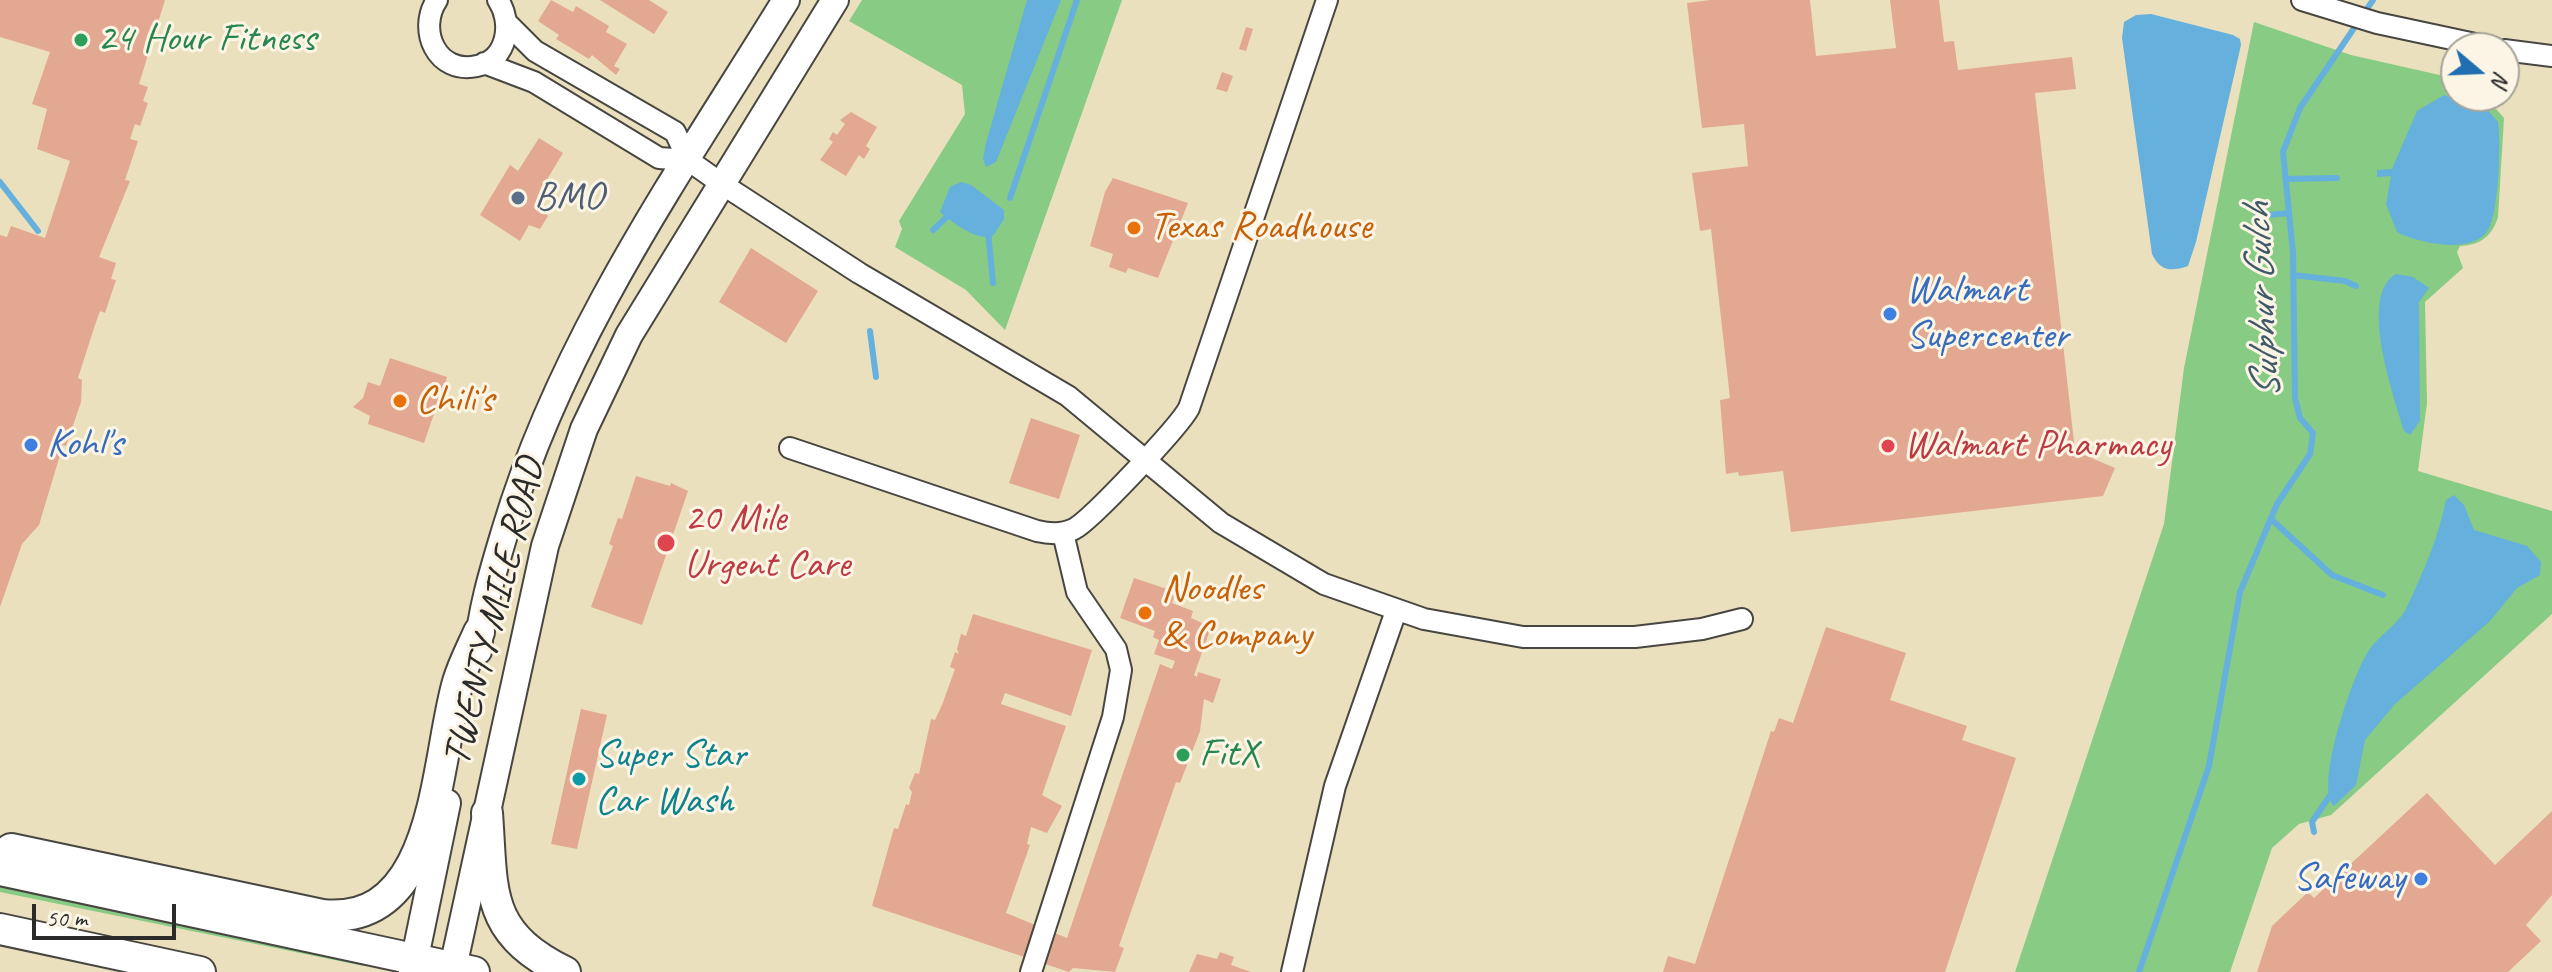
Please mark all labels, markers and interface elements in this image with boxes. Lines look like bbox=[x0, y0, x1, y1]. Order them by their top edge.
place label: 24 Hour Fitness bbox=[97, 16, 316, 64]
marker: 24 Hour Fitness bbox=[72, 31, 90, 49]
north arrow bbox=[2440, 32, 2520, 112]
text: N bbox=[2485, 68, 2516, 90]
place label: BMO bbox=[534, 174, 603, 222]
marker: BMO bbox=[509, 189, 527, 207]
water label: Sulphur Gulch bbox=[2233, 202, 2293, 400]
place label: Texas Roadhouse bbox=[1150, 204, 1371, 252]
marker: Texas Roadhouse bbox=[1125, 219, 1143, 237]
place label: Walmart Supercenter bbox=[1906, 267, 2069, 361]
marker: Walmart Supercenter bbox=[1881, 305, 1899, 323]
place label: Chili's bbox=[416, 377, 493, 425]
marker: Chili's bbox=[391, 392, 409, 410]
place label: Kohl's bbox=[47, 421, 123, 469]
place label: Walmart Pharmacy bbox=[1904, 422, 2171, 470]
marker: Kohl's bbox=[22, 436, 40, 454]
marker: Walmart Pharmacy bbox=[1879, 437, 1897, 455]
street label: TWENTY MILE ROAD bbox=[434, 454, 556, 770]
place label: 20 Mile Urgent Care bbox=[684, 496, 850, 590]
marker: 20 Mile Urgent Care bbox=[655, 532, 677, 554]
place label: Noodles & Company bbox=[1161, 566, 1311, 660]
marker: Noodles & Company bbox=[1136, 604, 1154, 622]
place label: FitX bbox=[1199, 731, 1259, 779]
place label: Super Star Car Wash bbox=[595, 732, 746, 826]
marker: FitX bbox=[1174, 746, 1192, 764]
marker: Super Star Car Wash bbox=[570, 770, 588, 788]
place label: Safeway bbox=[2293, 855, 2405, 903]
marker: Safeway bbox=[2412, 870, 2430, 888]
scale bar bbox=[36, 888, 180, 938]
text: 50 m bbox=[46, 903, 87, 933]

